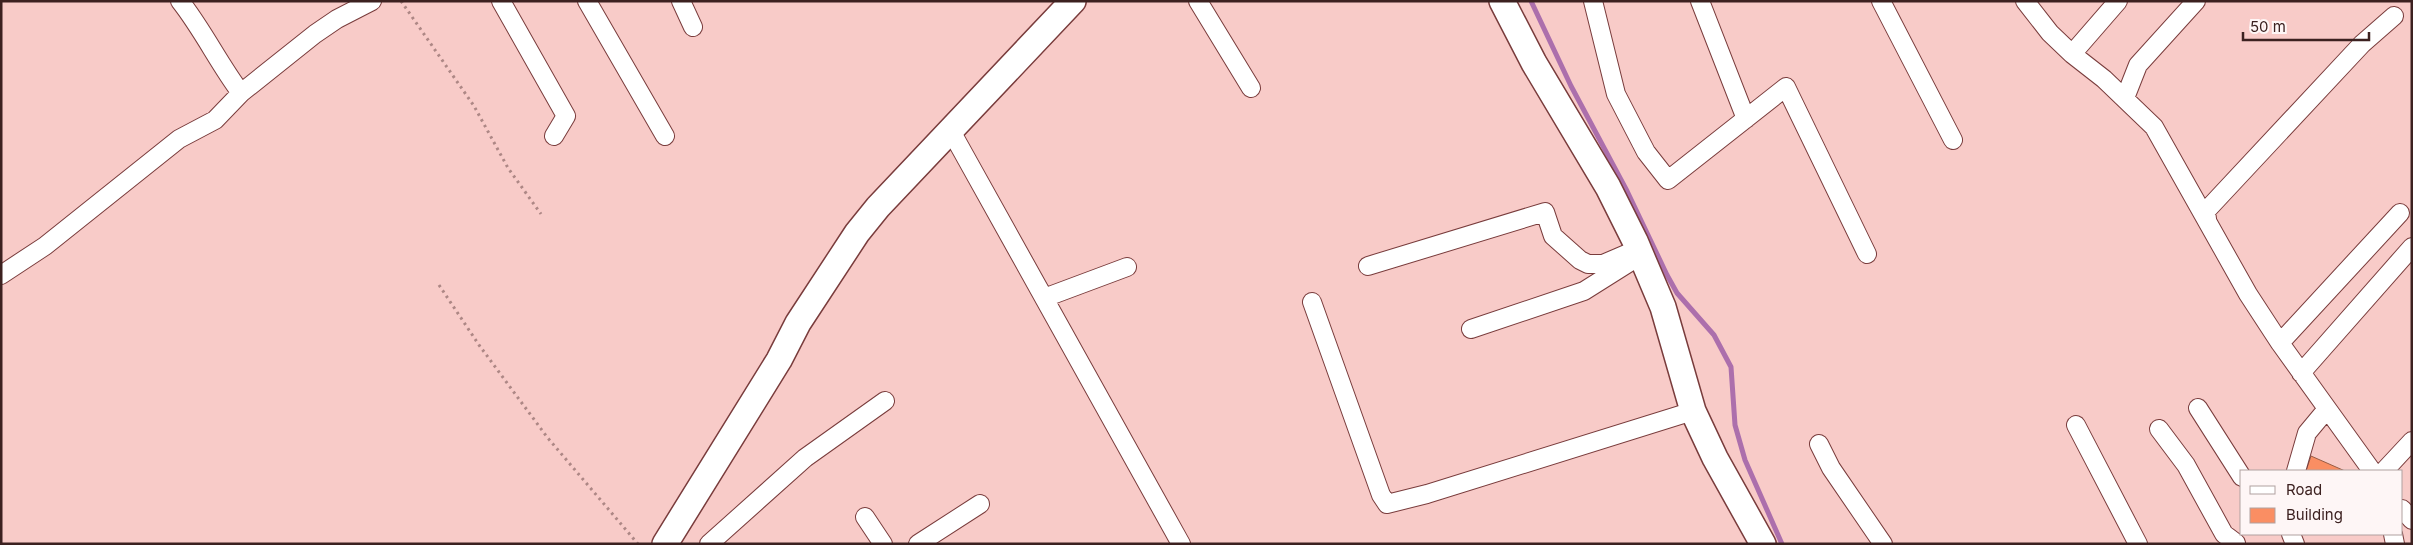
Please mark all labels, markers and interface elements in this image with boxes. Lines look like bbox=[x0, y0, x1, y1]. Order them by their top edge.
scale bar bbox=[2243, 10, 2369, 42]
text: 50 m bbox=[2250, 17, 2286, 36]
legend bbox=[2240, 470, 2403, 535]
text: Road bbox=[2286, 480, 2322, 499]
text: Building bbox=[2286, 505, 2343, 524]

